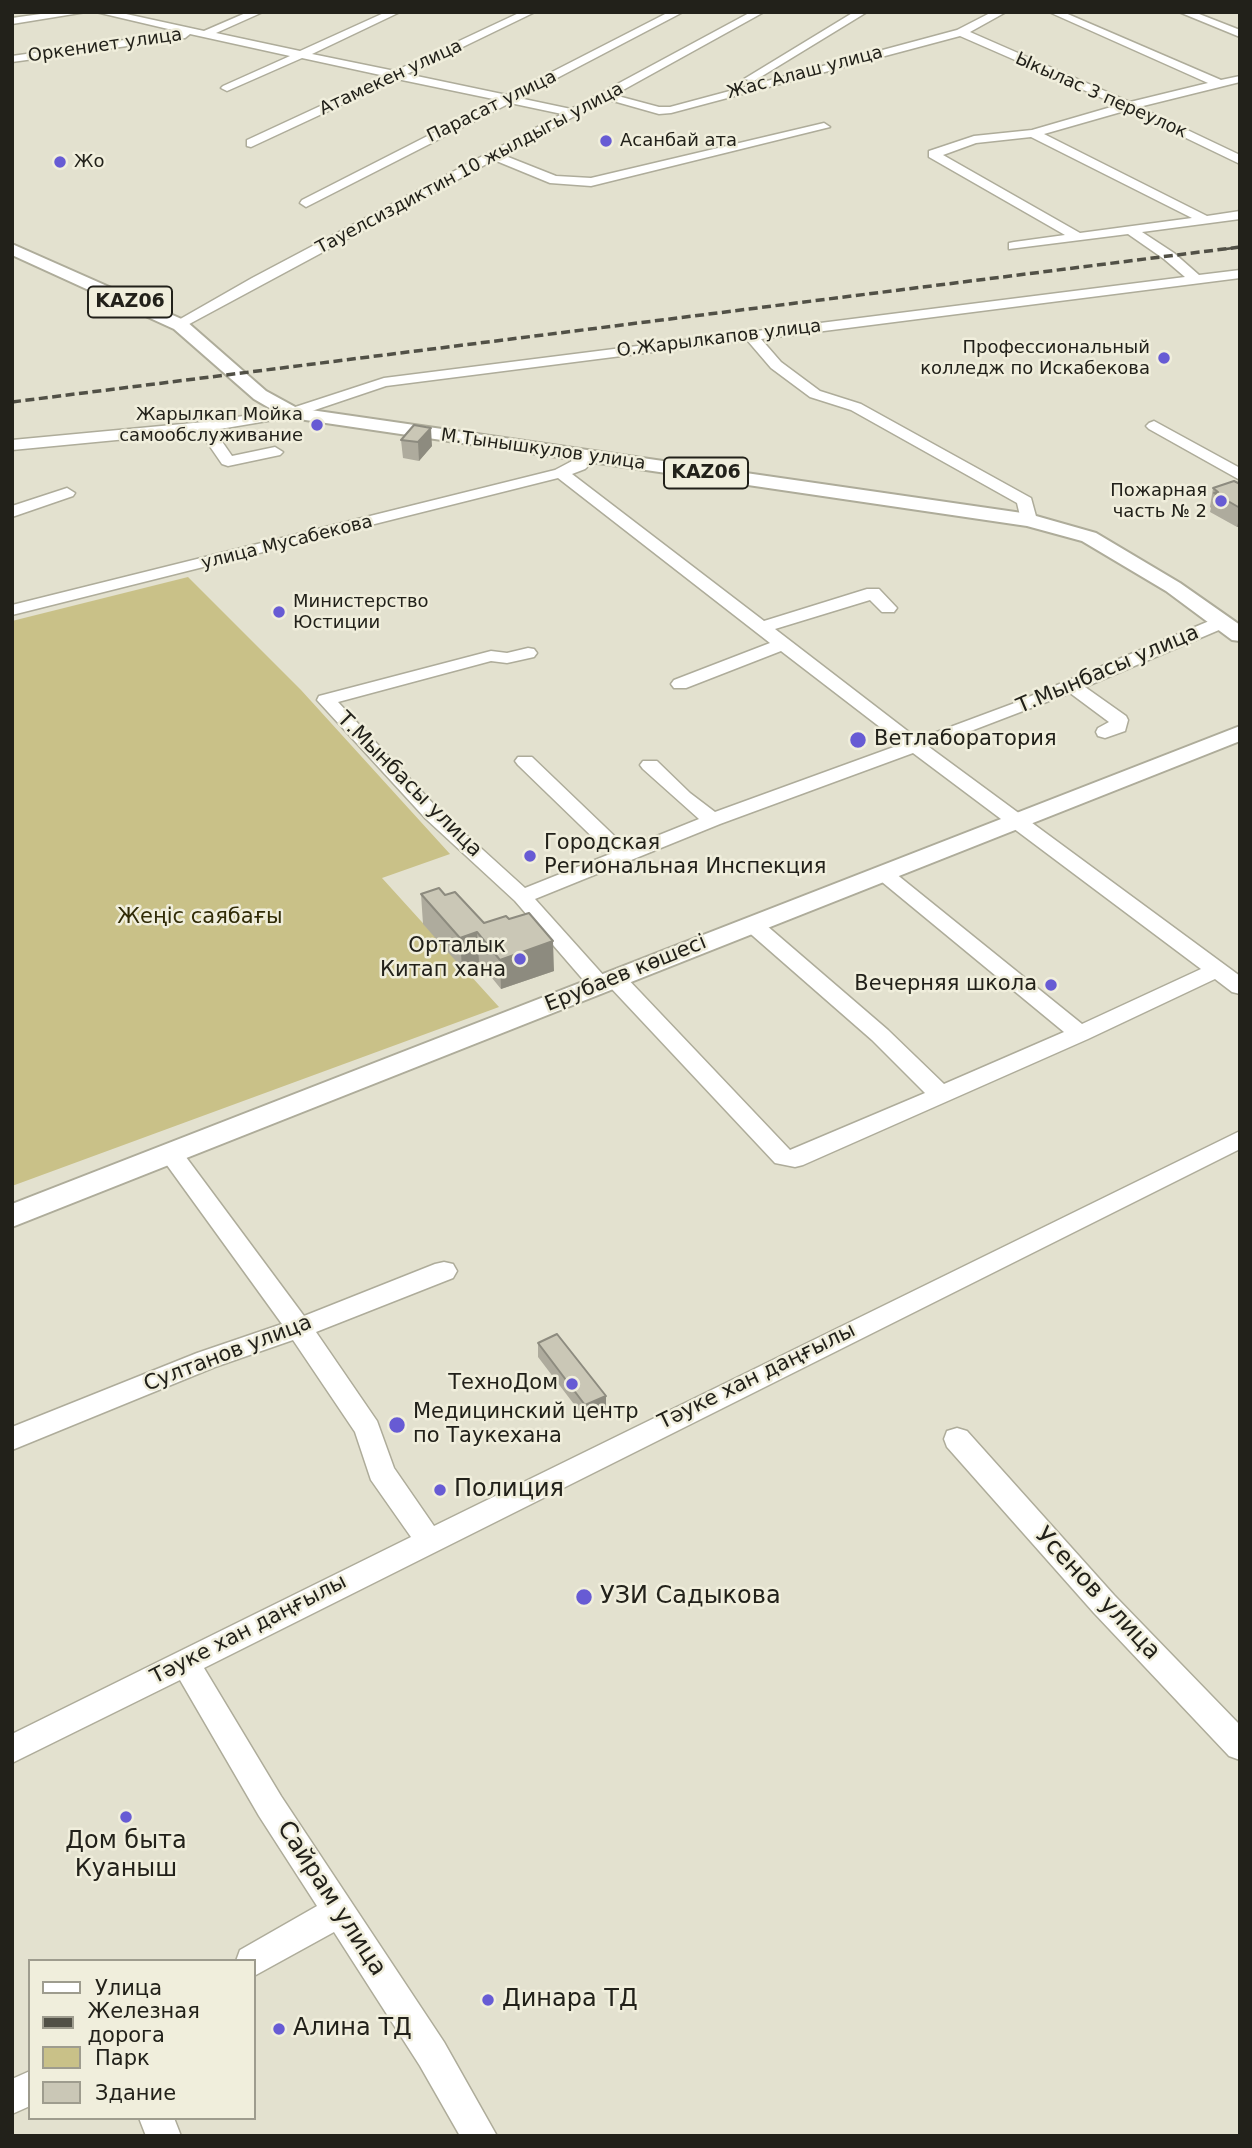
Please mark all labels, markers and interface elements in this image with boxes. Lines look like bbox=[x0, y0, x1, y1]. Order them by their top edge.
street label: Оркениет улица bbox=[27, 24, 183, 68]
street label: Атамекен улица bbox=[316, 35, 466, 121]
street label: Жас Алаш улица bbox=[725, 42, 885, 104]
street label: Ыкылас 3 переулок bbox=[1012, 48, 1190, 144]
street label: Парасат улица bbox=[424, 66, 560, 148]
street label: Тауелсиздиктин 10 жылдыгы улица bbox=[313, 79, 627, 259]
place label: Асанбай ата bbox=[620, 130, 737, 152]
marker: Асанбай ата bbox=[598, 133, 614, 149]
place label: Жо bbox=[74, 151, 104, 173]
marker: Жо bbox=[52, 154, 68, 170]
road number: KАZ06 bbox=[88, 286, 172, 318]
street label: О.Жарылкапов улица bbox=[616, 316, 822, 362]
place label: Профессиональный колледж по Искабекова bbox=[920, 337, 1150, 380]
marker: Профессиональный колледж по Искабекова bbox=[1156, 350, 1172, 366]
place label: Жарылкап Мойка самообслуживание bbox=[119, 404, 303, 446]
marker: Жарылкап Мойка самообслуживание bbox=[309, 417, 325, 433]
street label: М.Тынышкулов улица bbox=[439, 425, 647, 475]
road number: KАZ06 bbox=[664, 458, 748, 488]
place label: Пожарная часть № 2 bbox=[1110, 480, 1207, 522]
marker: Пожарная часть № 2 bbox=[1213, 493, 1229, 509]
street label: улица Мусабекова bbox=[199, 511, 375, 575]
place label: Министерство Юстиции bbox=[293, 591, 429, 634]
marker: Министерство Юстиции bbox=[271, 604, 287, 620]
street label: Т.Мынбасы улица bbox=[1013, 620, 1203, 720]
street label: Т.Мынбасы улица bbox=[331, 707, 487, 863]
place label: Ветлаборатория bbox=[874, 727, 1057, 753]
marker: Ветлаборатория bbox=[848, 730, 868, 750]
place label: Городская Региональная Инспекция bbox=[544, 831, 826, 881]
marker: Городская Региональная Инспекция bbox=[522, 848, 538, 864]
park label: Жеңіс саябағы bbox=[117, 905, 283, 931]
street label: Ерубаев көшесі bbox=[542, 930, 710, 1018]
place label: Орталык Китап хана bbox=[380, 934, 506, 984]
marker: Орталык Китап хана bbox=[512, 951, 528, 967]
place label: Вечерняя школа bbox=[854, 972, 1037, 998]
marker: Вечерняя школа bbox=[1043, 977, 1059, 993]
street label: Султанов улица bbox=[140, 1310, 316, 1398]
street label: Тәуке хан даңғылы bbox=[654, 1318, 860, 1436]
place label: ТехноДом bbox=[448, 1371, 558, 1397]
marker: ТехноДом bbox=[564, 1376, 580, 1392]
place label: Медицинский центр по Таукехана bbox=[413, 1400, 639, 1450]
marker: Медицинский центр по Таукехана bbox=[387, 1415, 407, 1435]
place label: Полиция bbox=[454, 1476, 564, 1504]
marker: Полиция bbox=[432, 1482, 448, 1498]
street label: Усенов улица bbox=[1028, 1522, 1166, 1666]
street label: Тәуке хан даңғылы bbox=[147, 1570, 351, 1690]
place label: УЗИ Садыкова bbox=[600, 1583, 781, 1611]
marker: УЗИ Садыкова bbox=[574, 1587, 594, 1607]
marker: Дом быта Куаныш bbox=[118, 1809, 134, 1825]
street label: Сайрам улица bbox=[270, 1816, 392, 1982]
place label: Дом быта Куаныш bbox=[65, 1828, 187, 1884]
legend bbox=[28, 1959, 256, 2120]
text: Улица bbox=[95, 1976, 162, 2000]
place label: Динара ТД bbox=[502, 1986, 638, 2014]
marker: Динара ТД bbox=[480, 1992, 496, 2008]
text: Железная дорога bbox=[88, 1999, 200, 2047]
place label: Алина ТД bbox=[293, 2015, 412, 2043]
marker: Алина ТД bbox=[271, 2021, 287, 2037]
text: Парк bbox=[95, 2046, 150, 2070]
text: Здание bbox=[95, 2081, 176, 2105]

